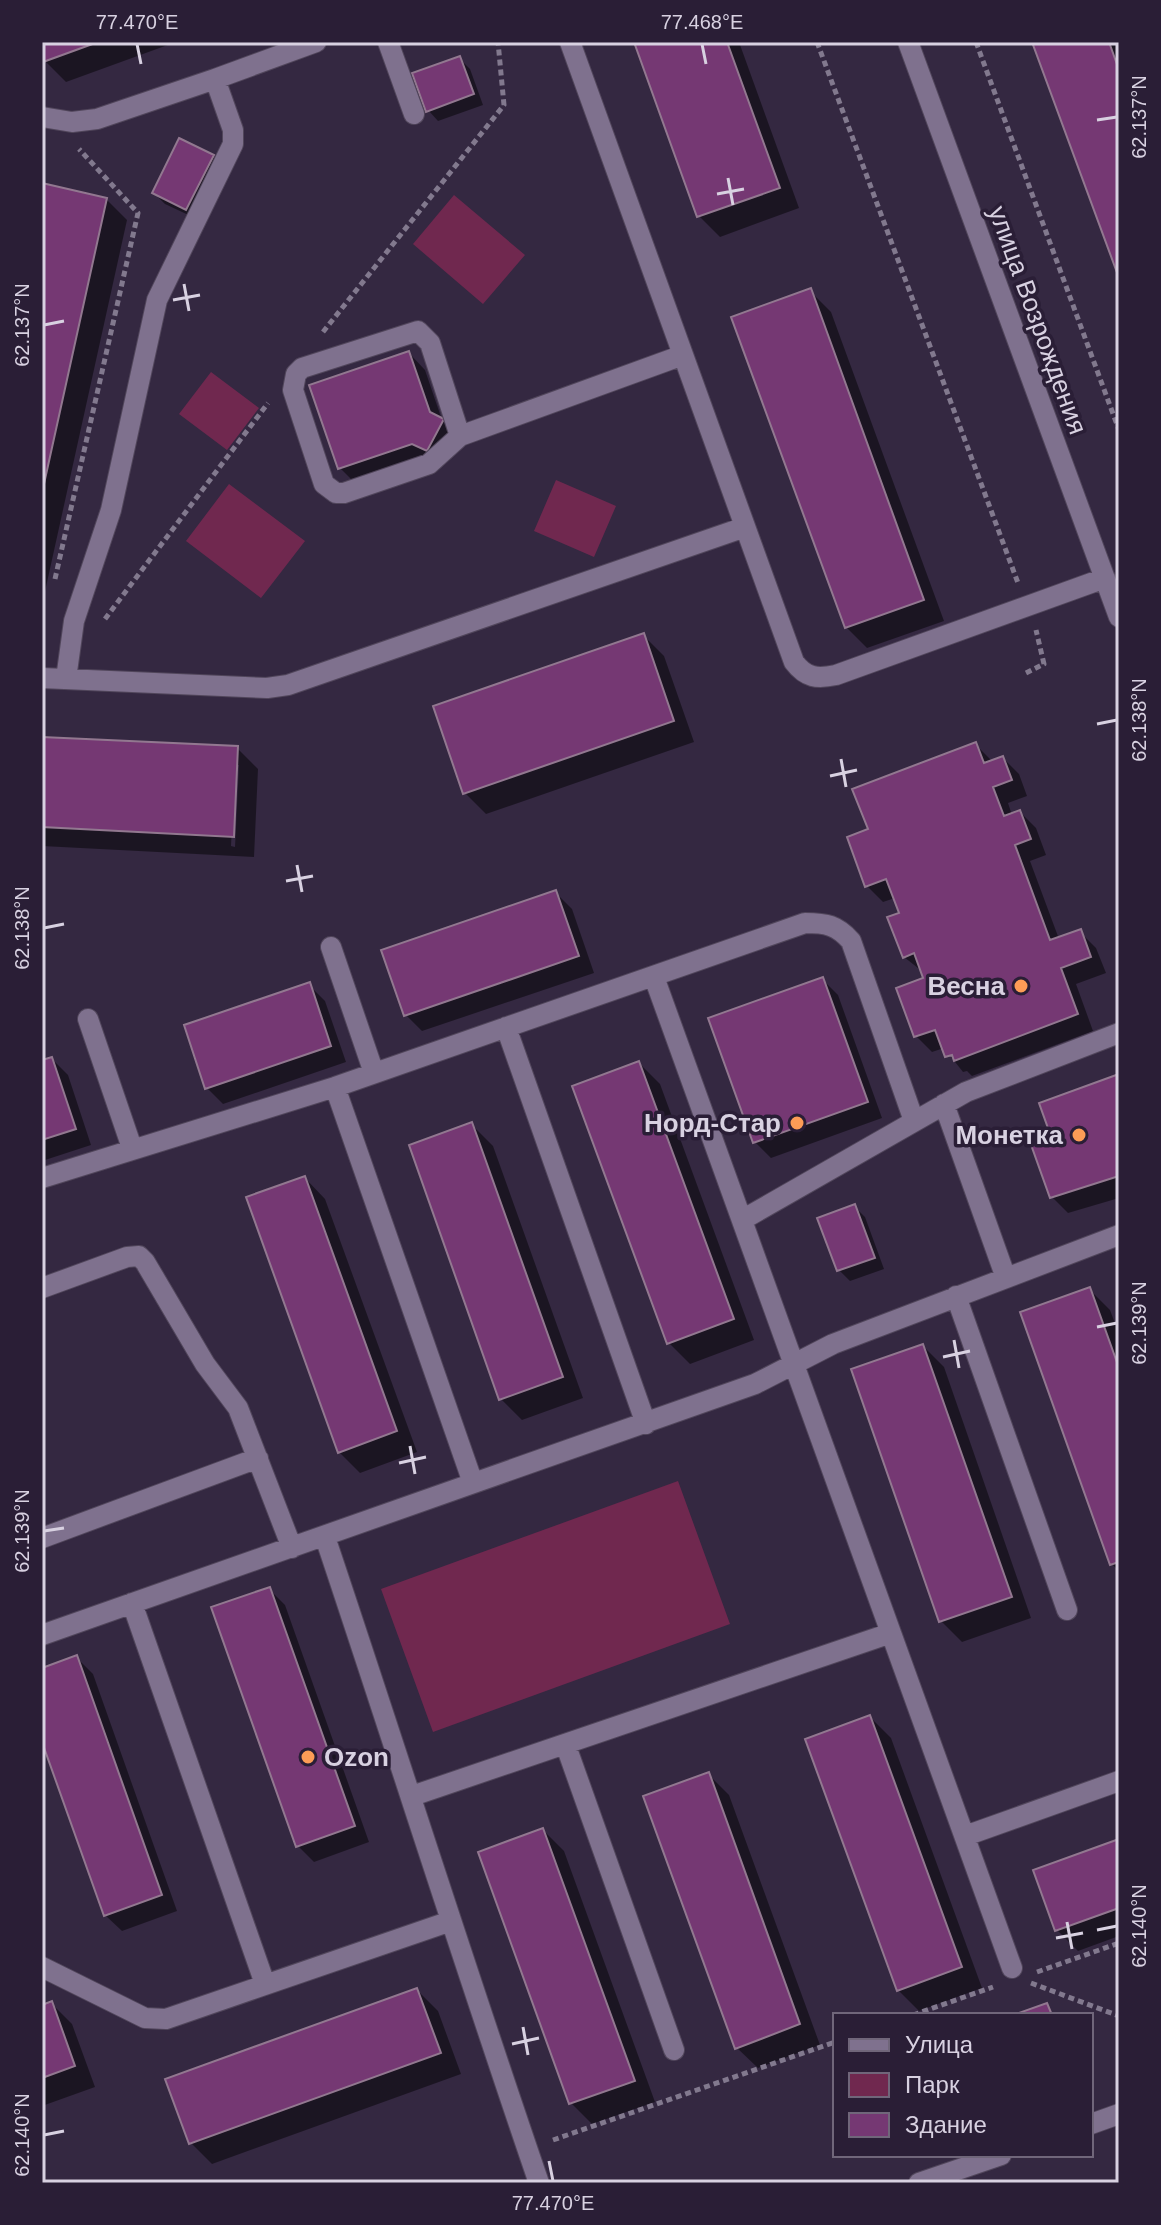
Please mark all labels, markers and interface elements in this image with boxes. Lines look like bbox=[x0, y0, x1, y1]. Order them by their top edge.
text: 77.470°E bbox=[96, 11, 178, 33]
text: 77.468°E bbox=[661, 11, 743, 33]
text: 62.137°N bbox=[1128, 75, 1150, 159]
street label: улица Возрождения bbox=[983, 202, 1093, 438]
text: 62.137°N bbox=[11, 283, 33, 367]
text: 62.138°N bbox=[1128, 678, 1150, 762]
text: 62.138°N bbox=[11, 886, 33, 970]
place label: Весна bbox=[927, 971, 1006, 1001]
marker: Весна bbox=[1012, 977, 1030, 995]
place label: Норд-Стар bbox=[644, 1108, 781, 1138]
marker: Норд-Стар bbox=[788, 1114, 806, 1132]
place label: Монетка bbox=[955, 1120, 1064, 1150]
marker: Монетка bbox=[1070, 1126, 1088, 1144]
text: 62.139°N bbox=[1128, 1281, 1150, 1365]
text: 62.139°N bbox=[11, 1489, 33, 1573]
place label: Ozon bbox=[324, 1742, 389, 1772]
marker: Ozon bbox=[299, 1748, 317, 1766]
text: 62.140°N bbox=[1128, 1884, 1150, 1968]
legend bbox=[833, 2013, 1093, 2157]
text: Улица bbox=[905, 2031, 974, 2058]
text: Парк bbox=[905, 2071, 960, 2098]
text: 62.140°N bbox=[11, 2093, 33, 2177]
text: Здание bbox=[905, 2111, 987, 2138]
text: 77.470°E bbox=[512, 2192, 594, 2214]

